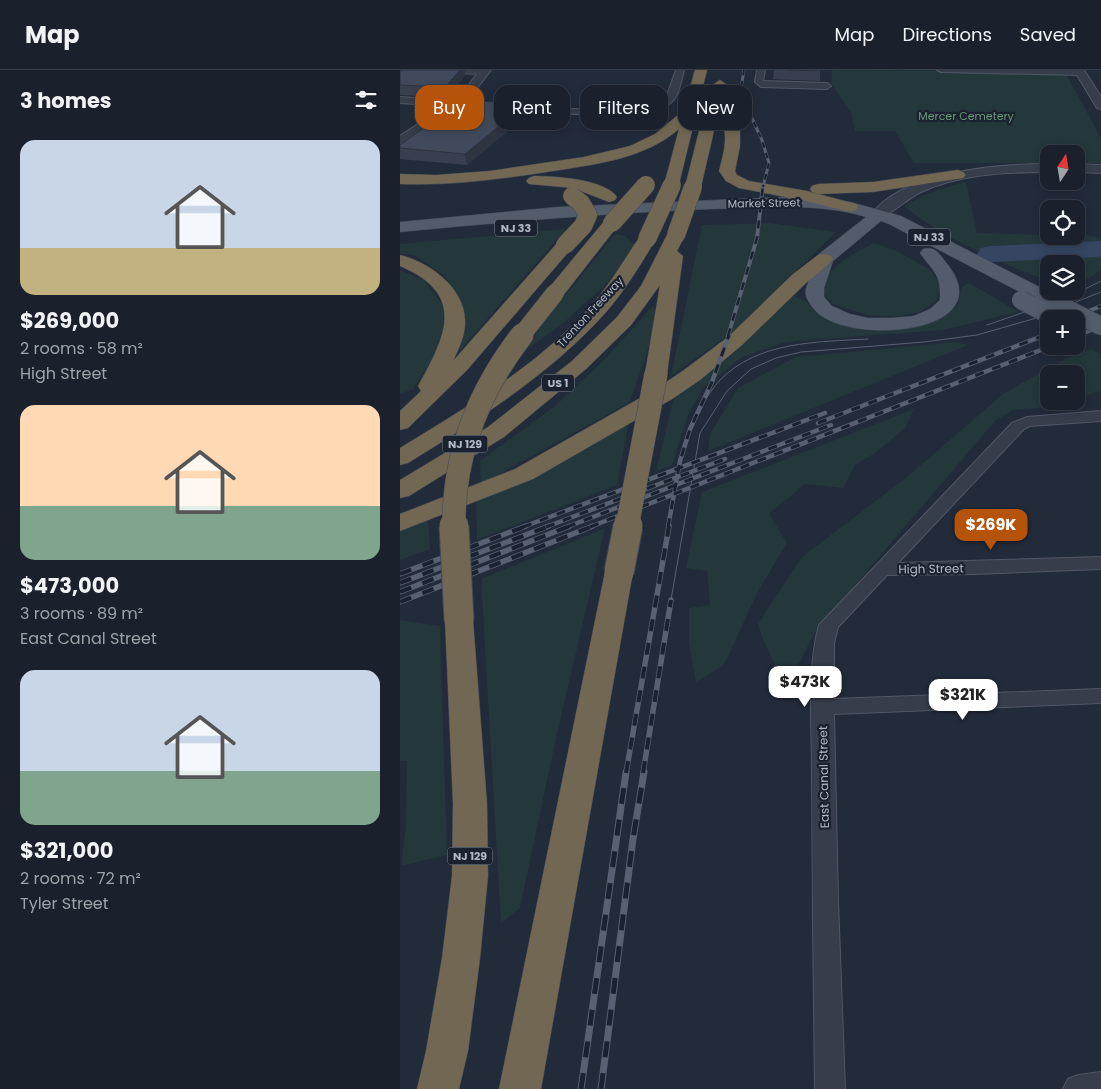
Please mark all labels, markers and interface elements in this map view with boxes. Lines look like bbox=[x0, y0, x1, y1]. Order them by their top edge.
text: Map bbox=[25, 18, 80, 51]
text: Map bbox=[835, 22, 874, 47]
text: Directions bbox=[902, 22, 992, 47]
text: Saved bbox=[1020, 22, 1076, 47]
chip: Buy bbox=[415, 85, 484, 130]
chip: Rent bbox=[494, 85, 570, 130]
chip: Filters bbox=[580, 85, 668, 130]
chip: New bbox=[678, 85, 752, 130]
text: 3 homes bbox=[20, 86, 112, 115]
icon: filters bbox=[352, 86, 380, 114]
park label: Mercer Cemetery bbox=[918, 108, 1015, 124]
north arrow bbox=[1040, 145, 1085, 190]
map controls bbox=[1040, 145, 1085, 410]
icon: home bbox=[155, 172, 245, 262]
street label: Market Street bbox=[728, 194, 800, 212]
button: locate bbox=[1040, 200, 1085, 245]
road number: NJ 33 bbox=[495, 220, 537, 237]
road number: NJ 33 bbox=[908, 228, 950, 246]
button: layers bbox=[1040, 255, 1085, 300]
street label: Trenton Freeway bbox=[553, 273, 627, 351]
text: $269,000 bbox=[20, 306, 119, 335]
button: + bbox=[1040, 310, 1085, 355]
text: 2 rooms · 58 m² bbox=[20, 337, 143, 360]
text: High Street bbox=[20, 362, 107, 385]
button: − bbox=[1040, 365, 1085, 410]
road number: US 1 bbox=[542, 374, 574, 392]
road number: NJ 129 bbox=[442, 436, 488, 452]
icon: home bbox=[155, 437, 245, 527]
pin: $269K bbox=[956, 508, 1026, 551]
text: $269K bbox=[966, 513, 1016, 536]
street label: High Street bbox=[898, 559, 964, 578]
text: $473,000 bbox=[20, 571, 119, 600]
text: 3 rooms · 89 m² bbox=[20, 602, 143, 625]
text: East Canal Street bbox=[20, 627, 157, 650]
pin: $473K bbox=[770, 666, 840, 708]
text: $473K bbox=[780, 670, 830, 693]
pin: $321K bbox=[928, 678, 998, 721]
text: $321K bbox=[940, 683, 986, 706]
icon: home bbox=[155, 702, 245, 792]
street label: East Canal Street bbox=[814, 726, 833, 828]
text: $321,000 bbox=[20, 836, 114, 865]
road number: NJ 129 bbox=[448, 848, 492, 864]
text: 2 rooms · 72 m² bbox=[20, 867, 141, 890]
text: Tyler Street bbox=[20, 892, 109, 915]

